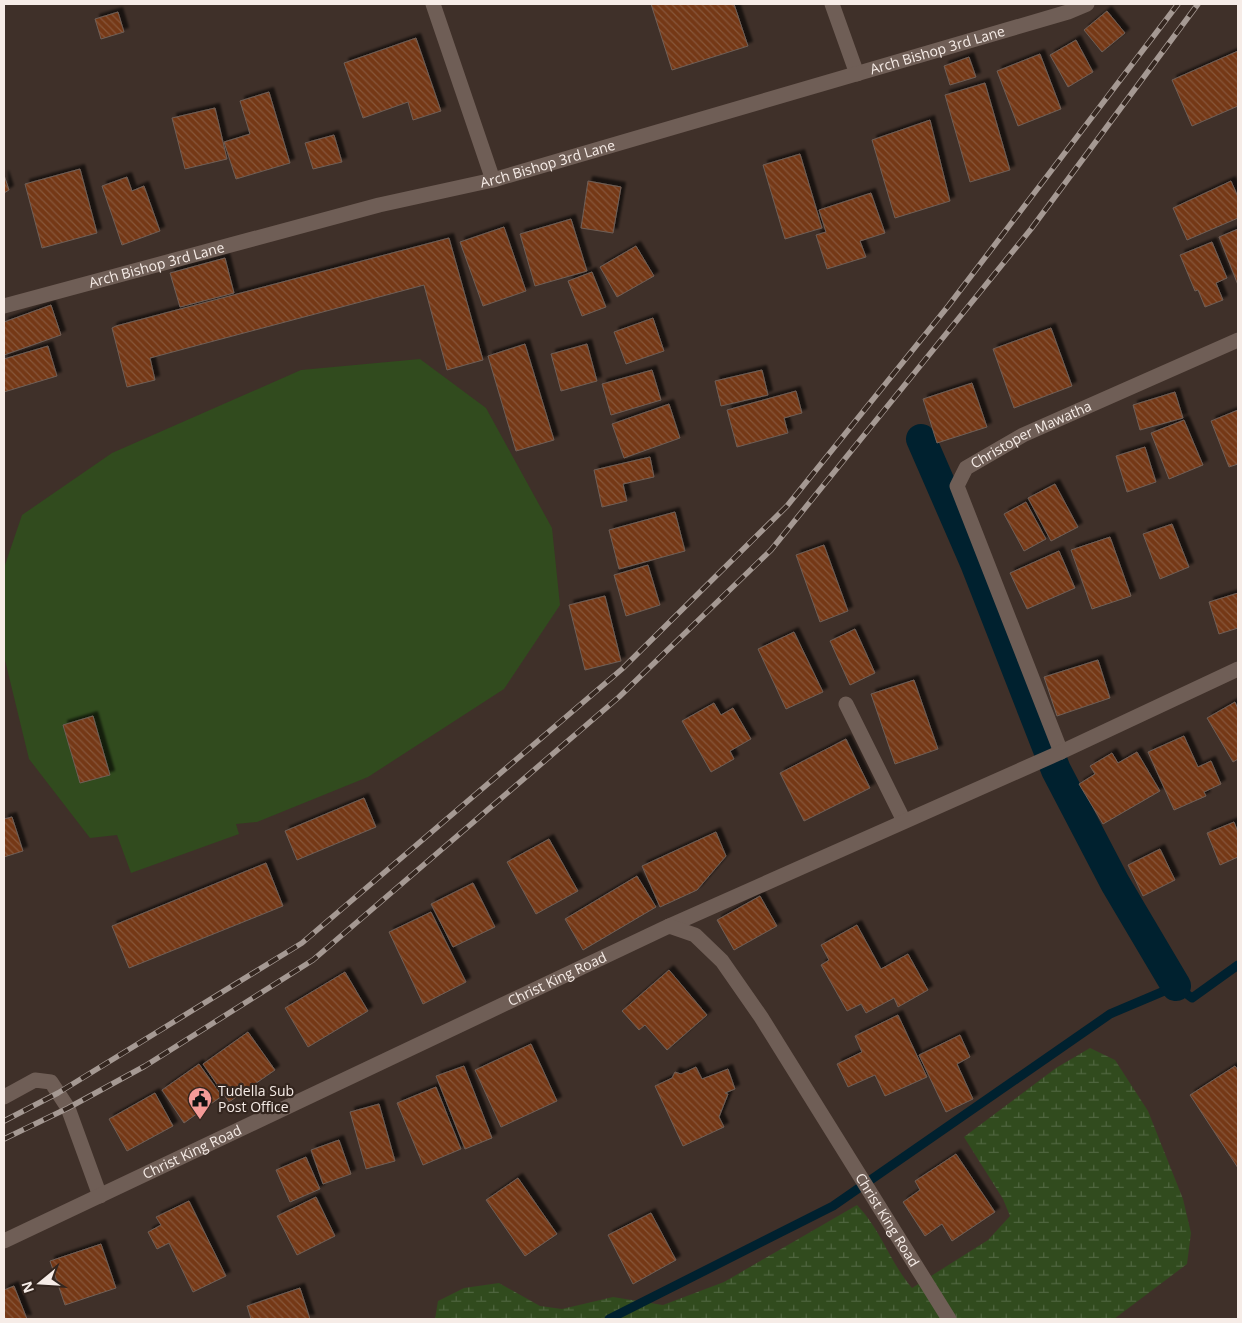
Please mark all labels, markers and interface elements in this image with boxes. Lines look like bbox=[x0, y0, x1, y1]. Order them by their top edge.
street label: Arch Bishop 3rd Lane bbox=[868, 21, 1007, 78]
street label: Arch Bishop 3rd Lane bbox=[478, 135, 617, 192]
street label: Arch Bishop 3rd Lane bbox=[87, 237, 226, 292]
street label: Christoper Mawatha bbox=[967, 396, 1094, 472]
street label: Christ King Road bbox=[504, 947, 609, 1010]
place label: Tudella Sub Post Office bbox=[218, 1081, 294, 1116]
public building icon: Tudella Sub Post Office bbox=[187, 1086, 213, 1120]
street label: Christ King Road bbox=[139, 1120, 244, 1183]
street label: Christ King Road bbox=[851, 1169, 924, 1270]
north arrow bbox=[15, 1258, 65, 1308]
text: N bbox=[16, 1279, 38, 1296]

